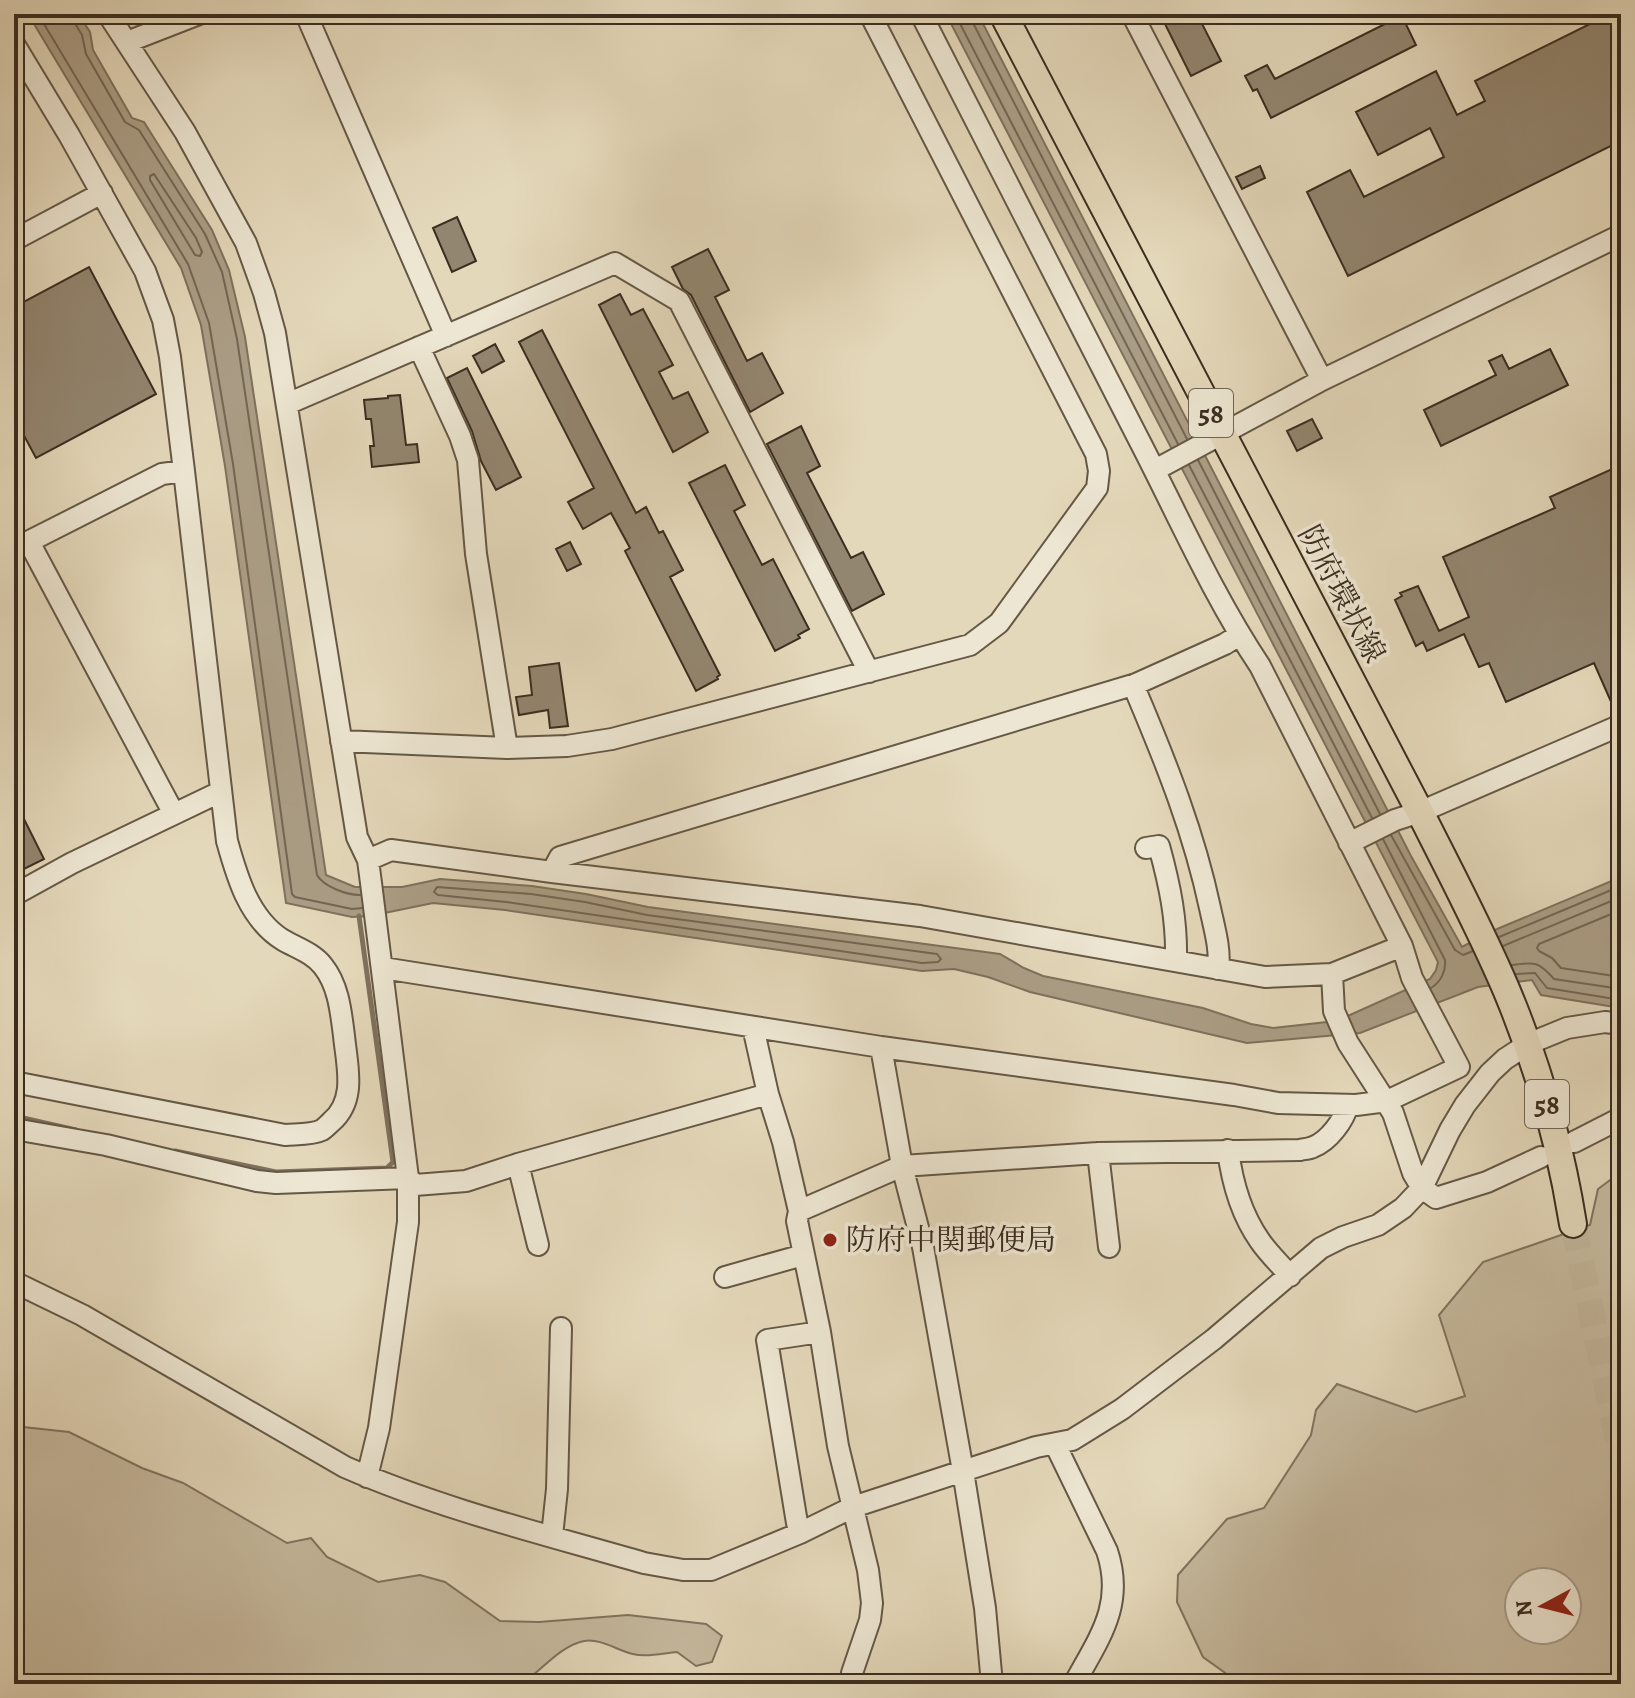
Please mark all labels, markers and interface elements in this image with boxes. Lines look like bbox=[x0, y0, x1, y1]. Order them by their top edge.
road number: 58 bbox=[1189, 389, 1233, 437]
street label: 防府環状線 bbox=[1289, 518, 1395, 670]
road number: 58 bbox=[1525, 1080, 1569, 1128]
place label: 防府中関郵便局 bbox=[846, 1220, 1056, 1260]
marker: 防府中関郵便局 bbox=[821, 1231, 839, 1249]
north arrow bbox=[1503, 1566, 1583, 1646]
text: N bbox=[1508, 1599, 1540, 1618]

